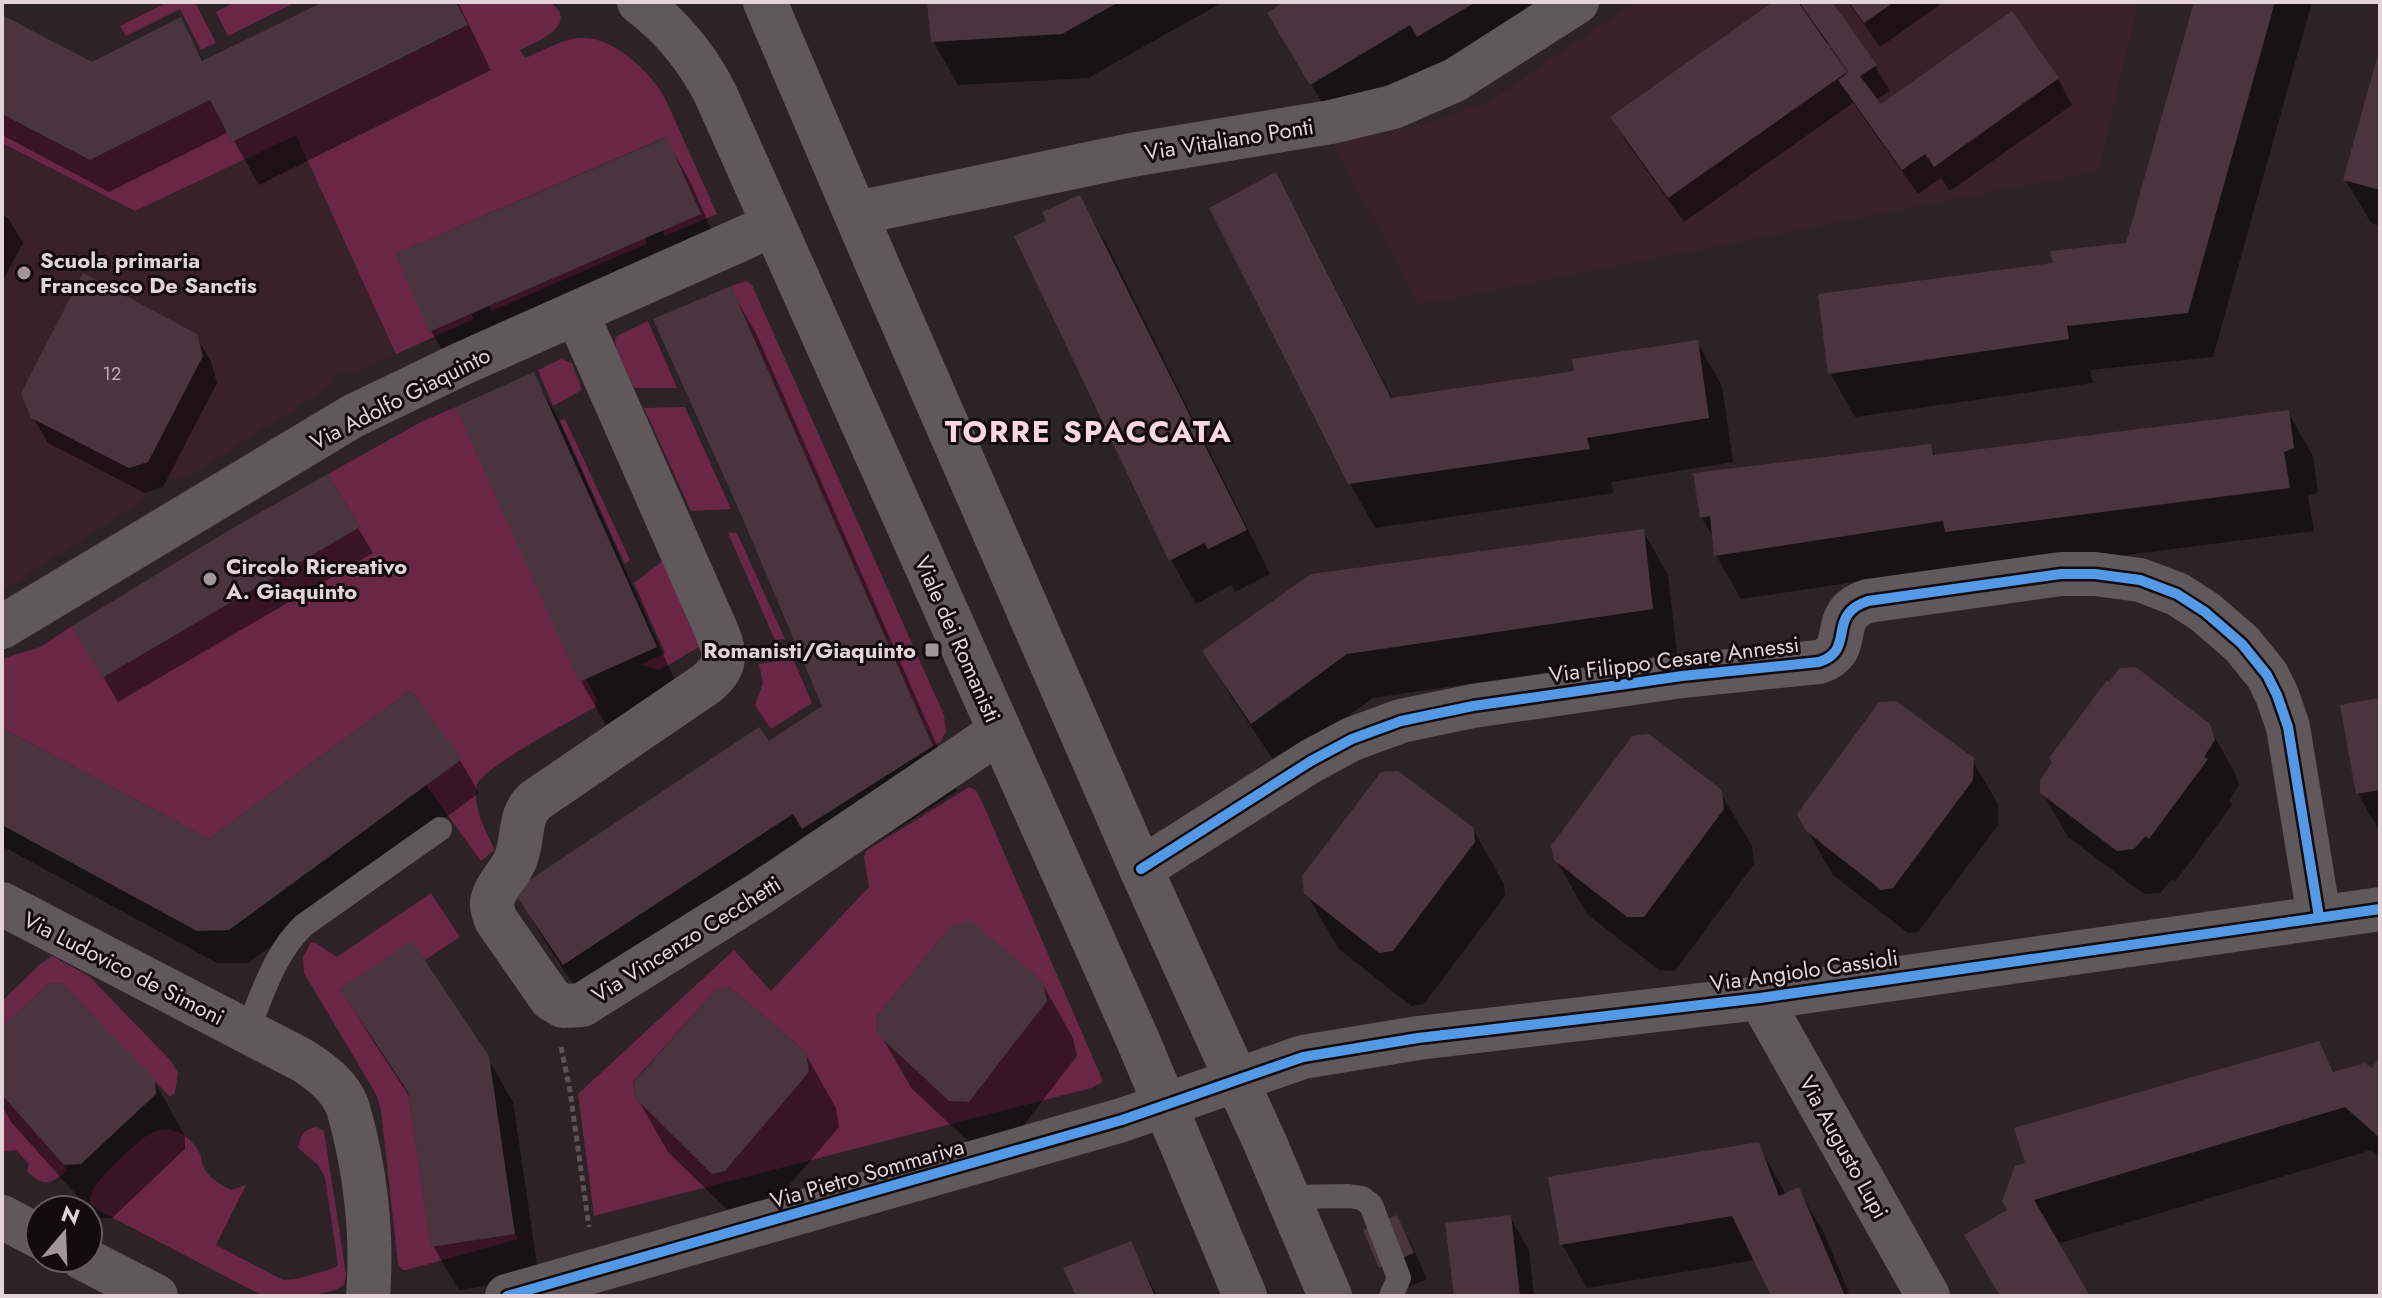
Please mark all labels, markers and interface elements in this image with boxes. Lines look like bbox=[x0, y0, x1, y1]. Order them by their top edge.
street label: Via Vitaliano Ponti bbox=[1142, 110, 1316, 168]
place label: Scuola primaria Francesco De Sanctis bbox=[40, 244, 257, 301]
marker: Scuola primaria Francesco De Sanctis bbox=[15, 264, 33, 282]
street label: Via Adolfo Giaquinto bbox=[304, 339, 496, 457]
house number: 12 bbox=[103, 361, 121, 387]
district label: TORRE SPACCATA bbox=[945, 410, 1233, 453]
place label: Circolo Ricreativo A. Giaquinto bbox=[225, 550, 407, 607]
street label: Viale dei Romanisti bbox=[907, 551, 1009, 727]
marker: Circolo Ricreativo A. Giaquinto bbox=[201, 570, 219, 588]
street label: Via Filippo Cesare Annessi bbox=[1547, 628, 1801, 690]
place label: Romanisti/Giaquinto bbox=[703, 634, 916, 666]
marker: Romanisti/Giaquinto bbox=[923, 641, 941, 659]
street label: Via Vincenzo Cecchetti bbox=[585, 868, 787, 1010]
street label: Via Ludovico de Simoni bbox=[18, 903, 230, 1033]
street label: Via Angiolo Cassioli bbox=[1708, 941, 1900, 999]
street label: Via Augusto Lupi bbox=[1791, 1070, 1897, 1224]
street label: Via Pietro Sommariva bbox=[766, 1130, 968, 1216]
north arrow bbox=[24, 1194, 104, 1274]
text: N bbox=[57, 1197, 84, 1233]

